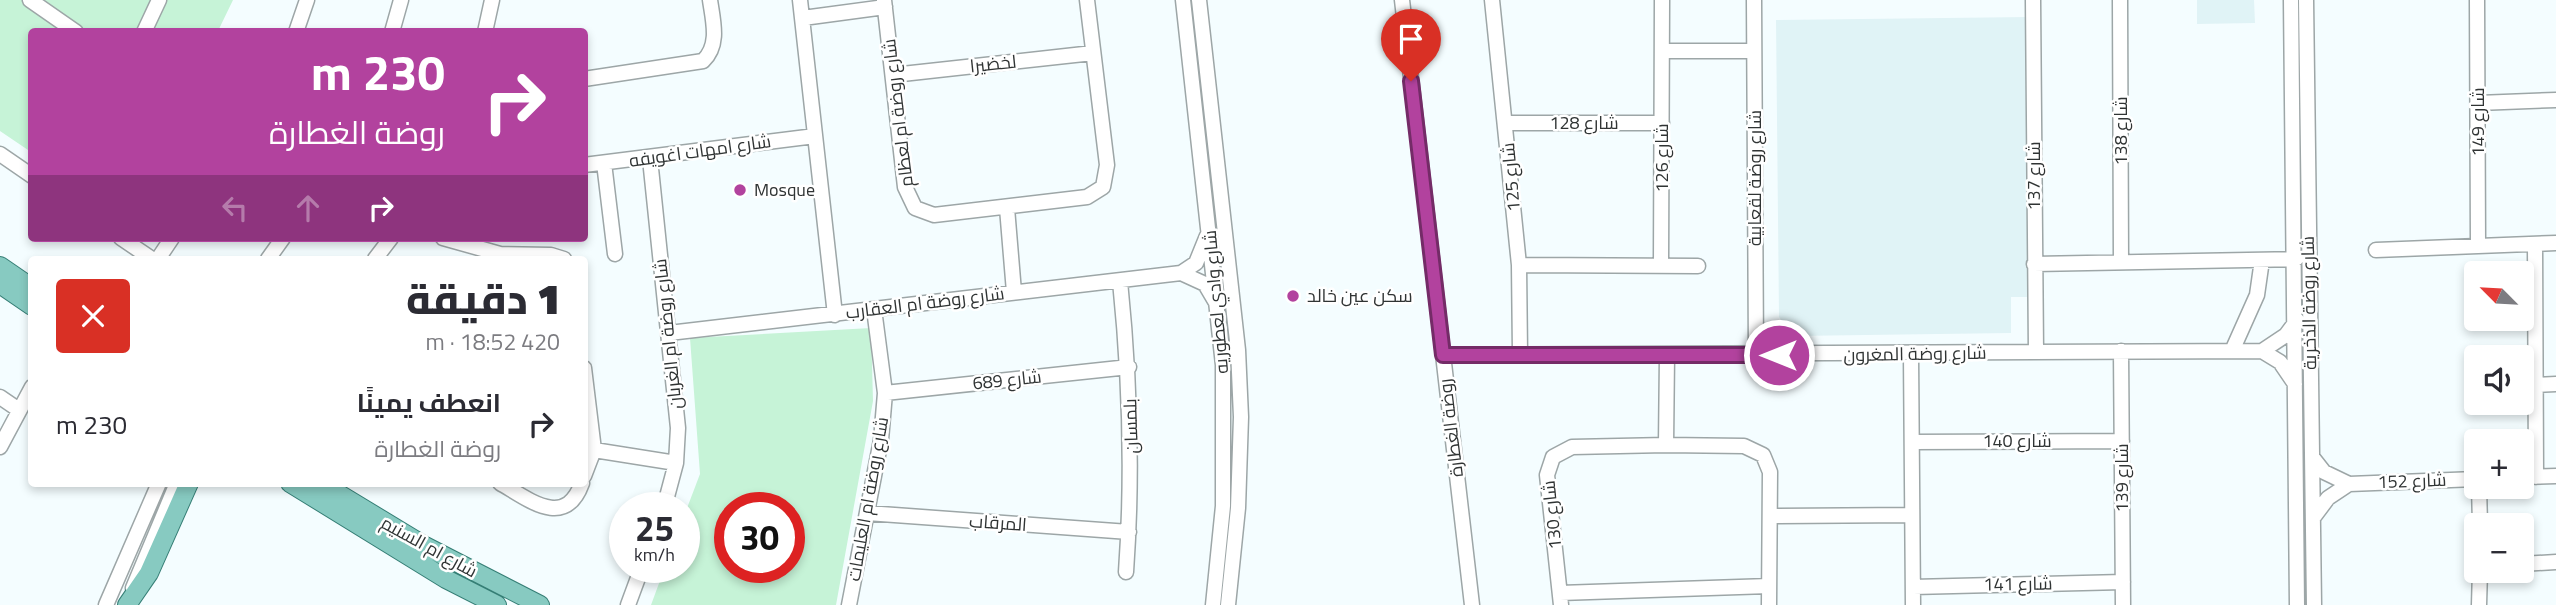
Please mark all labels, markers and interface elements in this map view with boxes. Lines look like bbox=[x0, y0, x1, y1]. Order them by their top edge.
pin bbox=[1381, 9, 1441, 81]
icon: arrive bbox=[1392, 20, 1430, 58]
text: 230 m bbox=[311, 34, 445, 109]
street label: شارع روضة ام لعظام bbox=[875, 37, 920, 189]
street label: لخضيرا bbox=[968, 48, 1018, 79]
icon: right bbox=[469, 56, 560, 147]
street label: شارع 149 bbox=[2464, 87, 2491, 157]
street label: شارع 138 bbox=[2107, 96, 2134, 166]
text: روضة الغطارة bbox=[269, 108, 445, 156]
street label: شارع 128 bbox=[1549, 109, 1619, 136]
street label: شارع روضة لقعابية bbox=[1741, 110, 1768, 246]
street label: شارع 126 bbox=[1648, 123, 1675, 193]
street label: شارع امهات اغويفه bbox=[627, 127, 773, 174]
street label: شارع 125 bbox=[1494, 141, 1527, 213]
street label: شارع 137 bbox=[2020, 141, 2047, 211]
place label: Mosque bbox=[754, 176, 815, 203]
marker: Mosque bbox=[732, 182, 748, 198]
icon: left bbox=[216, 189, 254, 227]
icon: ahead bbox=[289, 189, 327, 227]
icon: right bbox=[362, 189, 400, 227]
street label: شارع وادي لعطوريه bbox=[1196, 229, 1236, 375]
street label: شارع روضة الذخرية bbox=[2294, 236, 2323, 370]
street label: شارع روضة ام الغربان bbox=[646, 257, 689, 411]
north arrow bbox=[2464, 261, 2534, 331]
map controls bbox=[2464, 261, 2534, 583]
text: 1 دقيقة bbox=[406, 266, 560, 330]
button: close bbox=[56, 279, 130, 353]
street label: شارع روضة ام العقارب bbox=[844, 279, 1006, 326]
place label: سكن عين خالد bbox=[1307, 282, 1413, 309]
marker: سكن عين خالد bbox=[1285, 288, 1301, 304]
position arrow bbox=[1742, 318, 1816, 392]
text: 420 m · 18:52 bbox=[425, 324, 560, 359]
street label: شارع روضة المغرون bbox=[1843, 339, 1987, 368]
button: sound bbox=[2464, 345, 2534, 415]
street label: شارع 689 bbox=[971, 362, 1043, 397]
street label: روضة الغطارة bbox=[1431, 377, 1470, 479]
text: انعطف يمينًا bbox=[357, 383, 501, 422]
street label: بلمسان bbox=[1116, 398, 1145, 454]
text: 230 m bbox=[56, 405, 127, 444]
icon: right bbox=[522, 405, 560, 443]
street label: شارع روضة ام العليمات bbox=[840, 415, 895, 583]
street label: شارع 140 bbox=[1982, 427, 2052, 454]
button: + bbox=[2464, 429, 2534, 499]
text: روضة الغطارة bbox=[375, 431, 501, 466]
street label: شارع 139 bbox=[2108, 443, 2135, 513]
street label: شارع 152 bbox=[2377, 466, 2447, 495]
street label: شارع 130 bbox=[1534, 479, 1569, 551]
speed limit sign: 30 bbox=[714, 492, 805, 583]
text: 25 bbox=[635, 501, 674, 555]
street label: المرقاب bbox=[968, 507, 1028, 538]
street label: شارع ام السنيم bbox=[376, 509, 482, 584]
button: − bbox=[2464, 513, 2534, 583]
text: km/h bbox=[634, 541, 675, 568]
street label: شارع 141 bbox=[1983, 569, 2053, 598]

